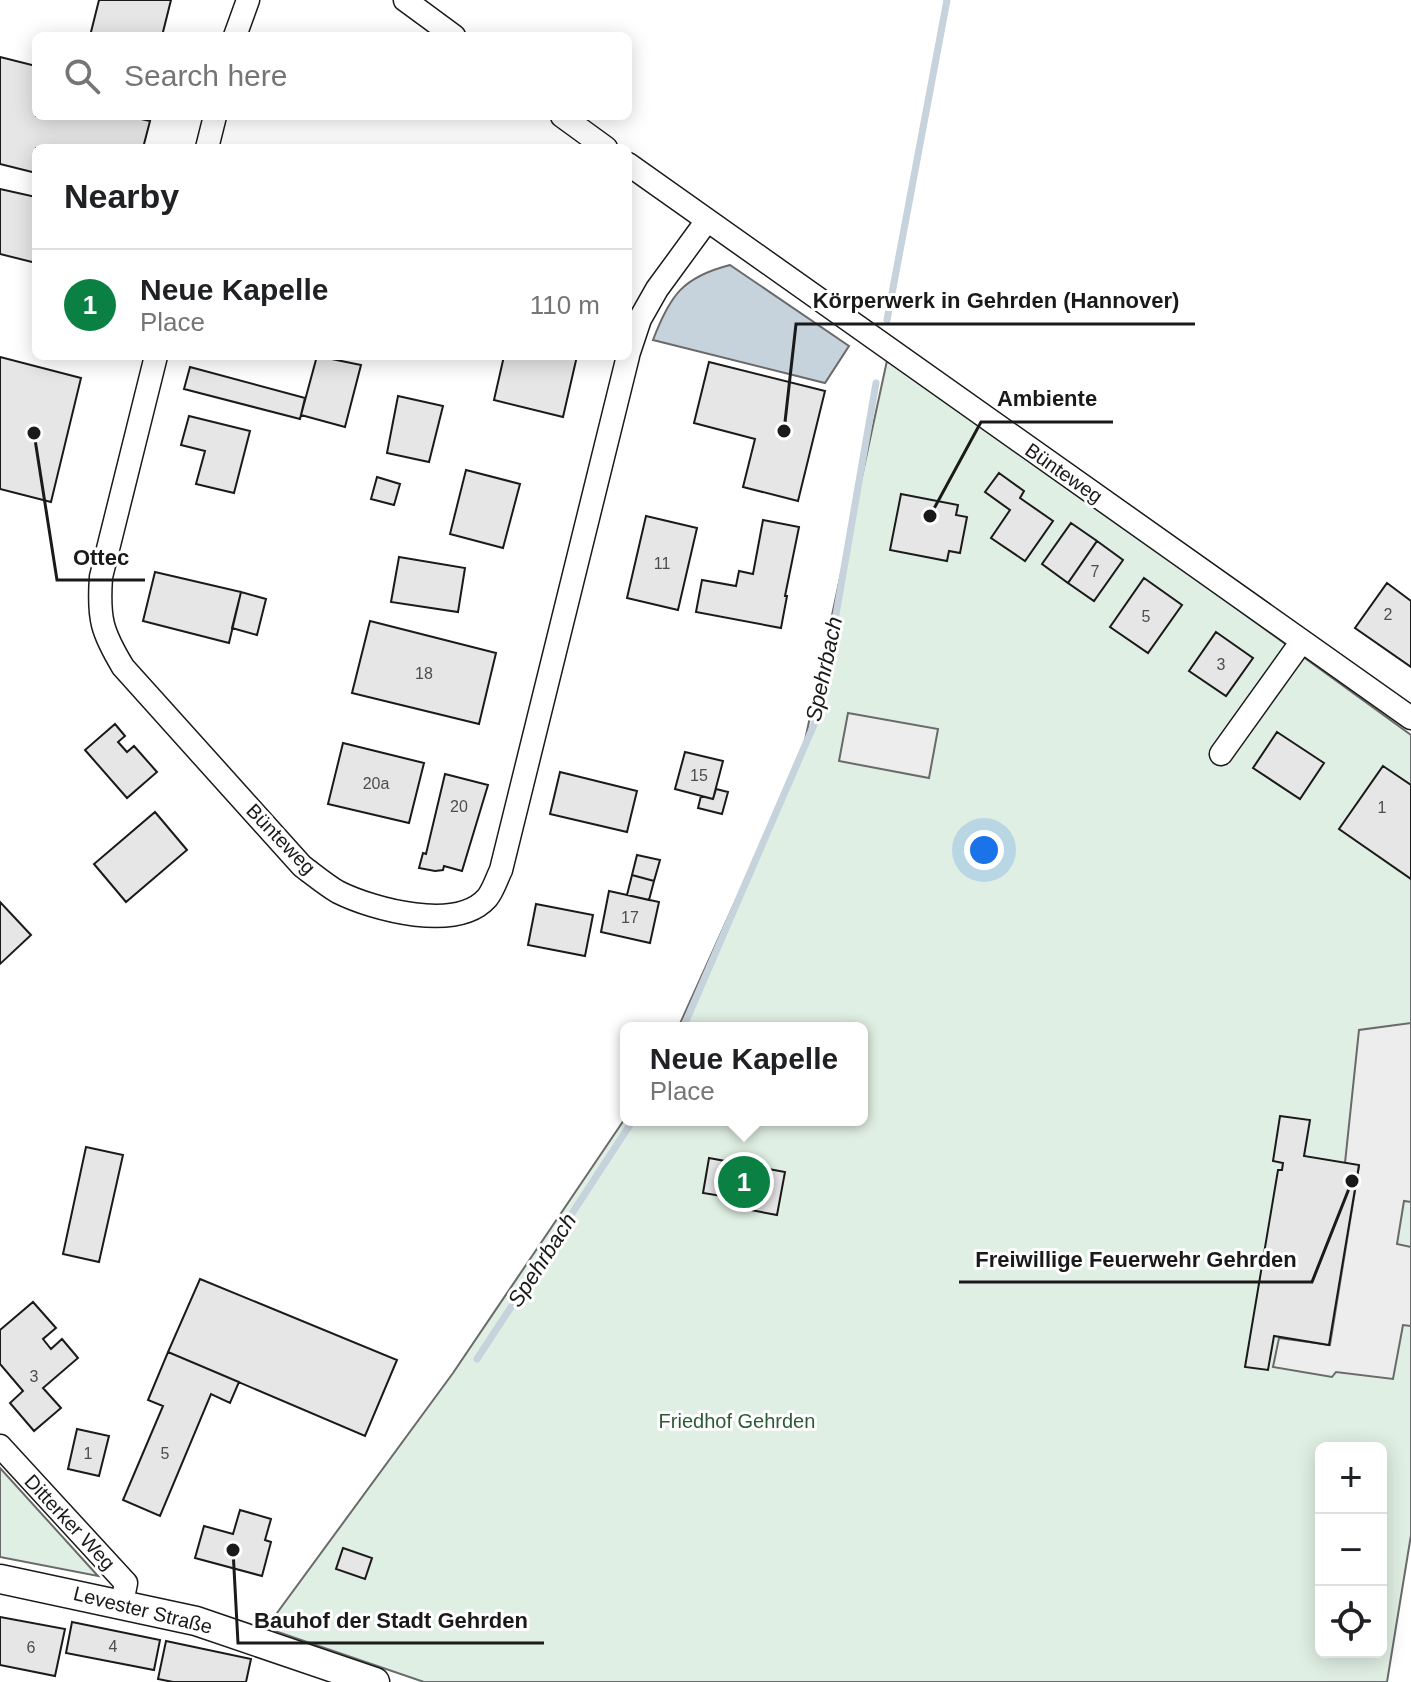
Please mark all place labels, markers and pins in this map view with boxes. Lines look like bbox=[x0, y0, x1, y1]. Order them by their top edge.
callout: Körperwerk in Gehrden (Hannover) bbox=[796, 278, 1195, 324]
callout: Ambiente bbox=[981, 376, 1113, 422]
callout: Ottec bbox=[57, 534, 145, 580]
pin: 1 bbox=[718, 1152, 770, 1212]
callout: Freiwillige Feuerwehr Gehrden bbox=[959, 1236, 1312, 1282]
callout: Bauhof der Stadt Gehrden bbox=[238, 1597, 544, 1643]

